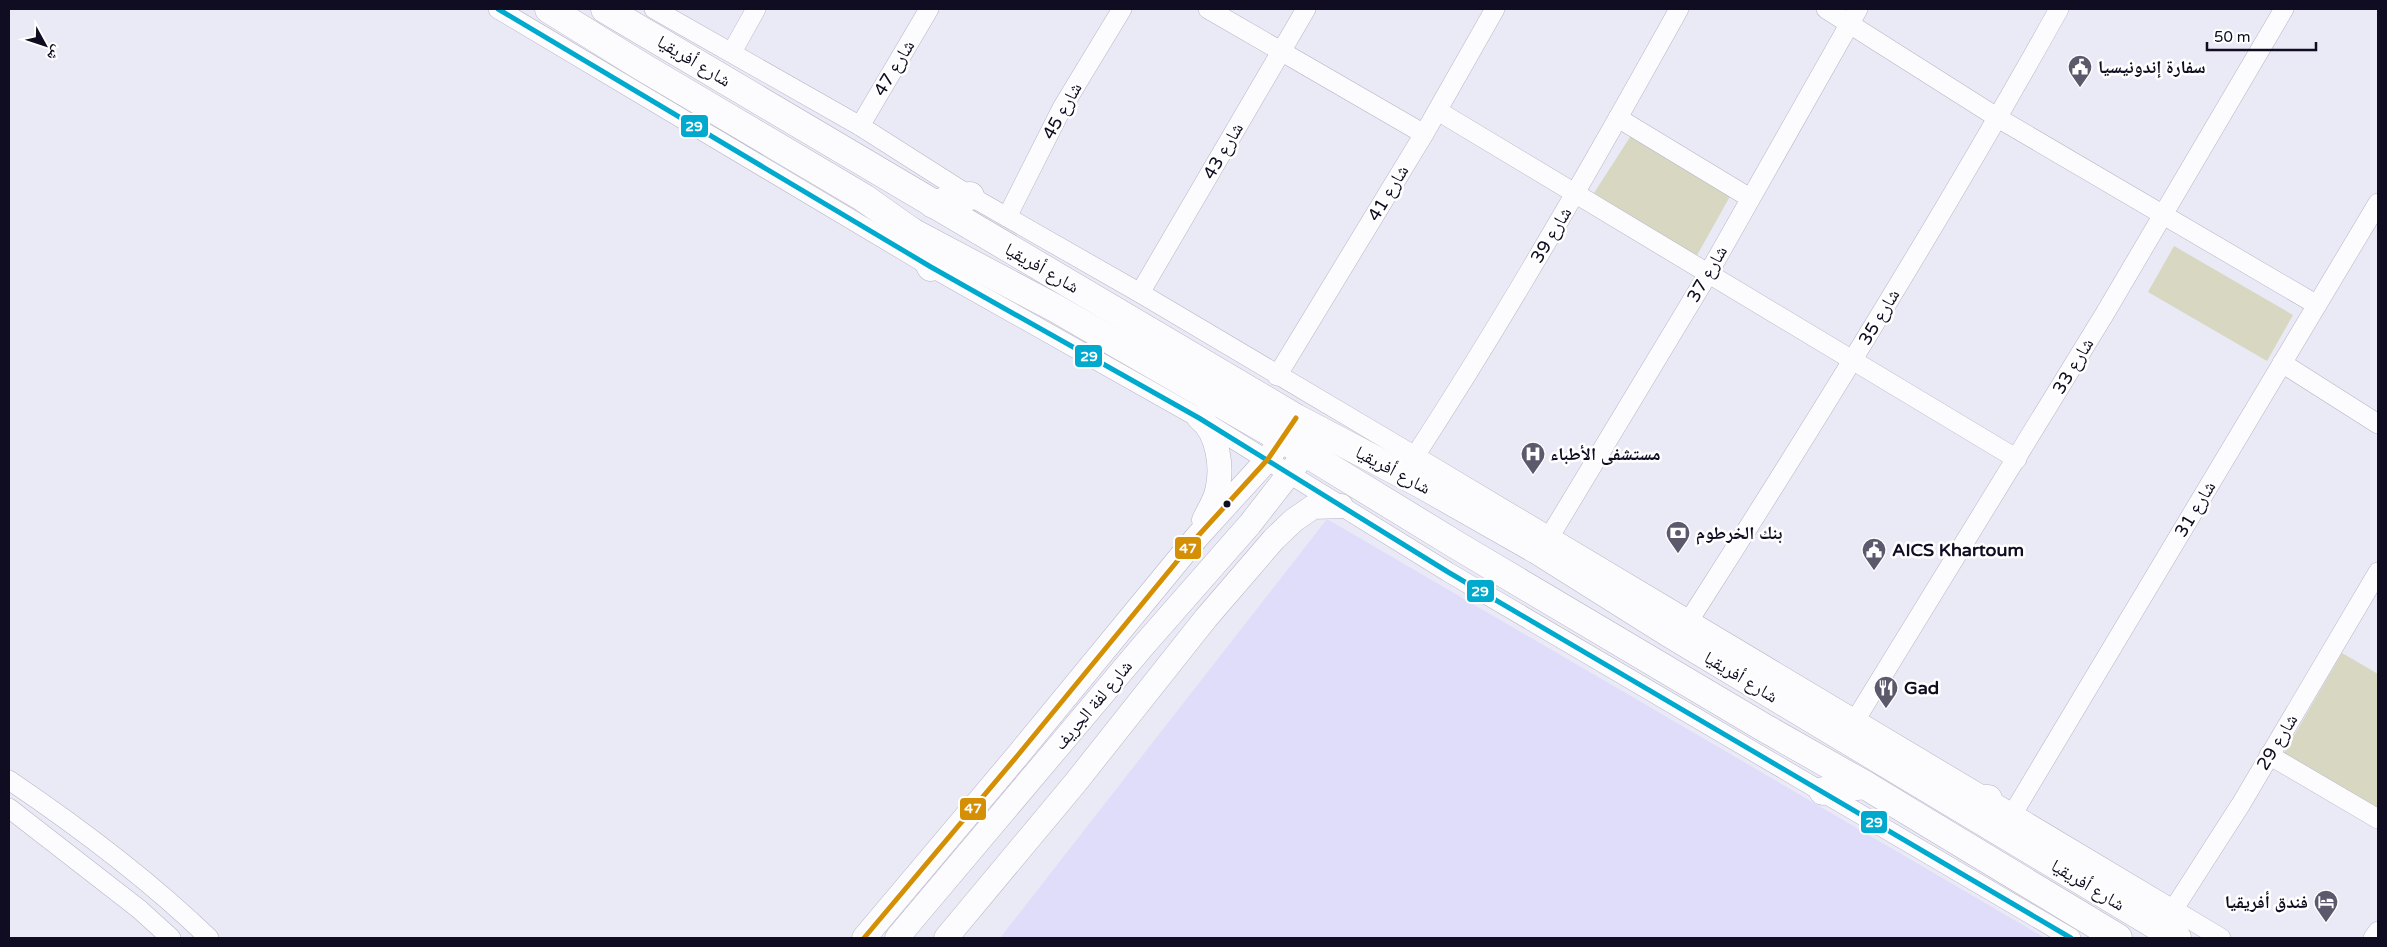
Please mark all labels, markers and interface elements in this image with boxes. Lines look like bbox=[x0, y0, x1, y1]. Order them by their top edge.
north arrow bbox=[20, 20, 70, 70]
scale bar bbox=[2207, 20, 2316, 52]
text: 50 m bbox=[2214, 28, 2251, 46]
street label: شارع أفريقيا bbox=[653, 30, 735, 92]
street label: شارع 47 bbox=[869, 36, 919, 100]
text: ش bbox=[43, 42, 66, 64]
public building icon: سفارة إندونيسيا bbox=[2067, 54, 2093, 88]
place label: سفارة إندونيسيا bbox=[2098, 56, 2206, 78]
street label: شارع 45 bbox=[1037, 79, 1087, 143]
line badge: 29 bbox=[680, 114, 709, 138]
text: 29 bbox=[685, 118, 703, 135]
street label: شارع 43 bbox=[1198, 119, 1248, 183]
street label: شارع 41 bbox=[1363, 161, 1413, 225]
street label: شارع 39 bbox=[1526, 203, 1576, 267]
street label: شارع أفريقيا bbox=[1001, 238, 1083, 298]
street label: شارع 37 bbox=[1682, 242, 1732, 306]
street label: شارع 35 bbox=[1854, 285, 1904, 349]
street label: شارع 33 bbox=[2048, 334, 2098, 398]
line badge: 29 bbox=[1074, 344, 1103, 368]
text: 29 bbox=[1080, 348, 1098, 365]
street label: شارع أفريقيا bbox=[1352, 441, 1434, 499]
hospital icon: مستشفی الأطباء bbox=[1520, 441, 1546, 475]
place label: مستشفی الأطباء bbox=[1550, 443, 1661, 465]
street label: شارع 31 bbox=[2170, 477, 2220, 541]
unlabelled marker bbox=[1222, 499, 1232, 509]
bank icon: بنك الخرطوم bbox=[1665, 520, 1691, 554]
place label: بنك الخرطوم bbox=[1696, 522, 1783, 545]
line badge: 47 bbox=[1174, 536, 1202, 560]
public building icon: AICS Khartoum bbox=[1861, 537, 1887, 571]
place label: AICS Khartoum bbox=[1892, 539, 2024, 561]
text: 47 bbox=[1179, 540, 1197, 557]
line badge: 29 bbox=[1466, 579, 1495, 603]
text: 29 bbox=[1471, 583, 1489, 600]
street label: شارع أفريقيا bbox=[1700, 646, 1782, 708]
street label: شارع لفة الجريف bbox=[1049, 656, 1137, 754]
restaurant icon: Gad bbox=[1873, 675, 1899, 709]
place label: Gad bbox=[1904, 677, 1939, 699]
street label: شارع 29 bbox=[2252, 710, 2302, 774]
line badge: 47 bbox=[959, 797, 987, 821]
text: 47 bbox=[964, 800, 982, 817]
line badge: 29 bbox=[1860, 810, 1888, 834]
text: 29 bbox=[1865, 814, 1883, 831]
street label: شارع أفريقيا bbox=[2047, 854, 2129, 916]
hotel icon: فندق أفريقيا bbox=[2313, 889, 2339, 923]
place label: فندق أفريقيا bbox=[2225, 891, 2308, 913]

